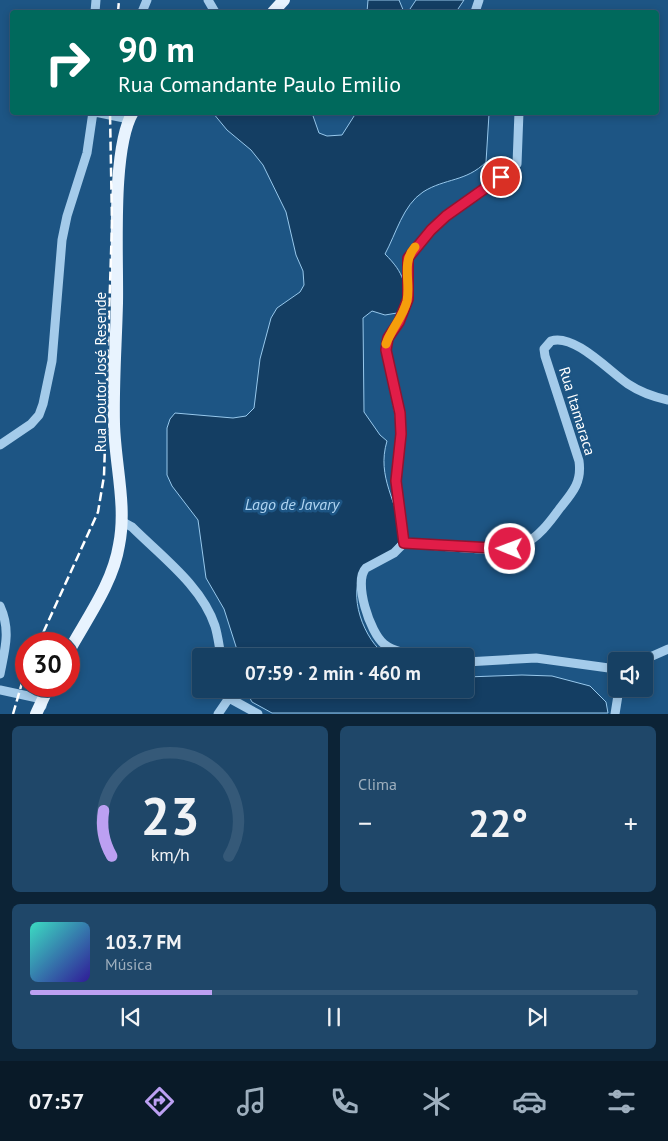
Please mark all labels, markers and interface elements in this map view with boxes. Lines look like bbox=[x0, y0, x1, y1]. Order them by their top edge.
text: 90 m bbox=[118, 26, 195, 72]
icon: right bbox=[35, 30, 100, 95]
text: Rua Comandante Paulo Emilio bbox=[118, 70, 401, 98]
pin bbox=[480, 156, 522, 198]
icon: arrive bbox=[487, 163, 515, 191]
street label: Rua Doutor José Resende bbox=[91, 292, 110, 452]
street label: Rua Itamaraca bbox=[555, 364, 600, 457]
water label: Lago de Javary bbox=[245, 494, 340, 514]
position arrow bbox=[483, 522, 535, 574]
speed limit sign: 30 bbox=[15, 632, 80, 697]
map controls bbox=[608, 652, 653, 697]
button: sound bbox=[608, 652, 653, 697]
text: 07:59 · 2 min · 460 m bbox=[245, 661, 421, 685]
text: Clima bbox=[358, 774, 397, 794]
text: 23 bbox=[141, 782, 199, 849]
text: 22° bbox=[468, 798, 528, 847]
text: − bbox=[358, 804, 372, 841]
text: + bbox=[624, 804, 638, 841]
text: km/h bbox=[150, 843, 190, 866]
text: 103.7 FM bbox=[105, 930, 181, 954]
text: Música bbox=[105, 954, 152, 974]
icon: previous bbox=[117, 1003, 145, 1031]
icon: pause bbox=[320, 1003, 348, 1031]
icon: next bbox=[523, 1003, 551, 1031]
icon: directions bbox=[142, 1084, 177, 1119]
icon: music bbox=[234, 1084, 269, 1119]
icon: phone bbox=[327, 1084, 362, 1119]
icon: climate bbox=[419, 1084, 454, 1119]
icon: car bbox=[512, 1084, 547, 1119]
icon: filters bbox=[604, 1084, 639, 1119]
text: 07:57 bbox=[29, 1087, 85, 1115]

